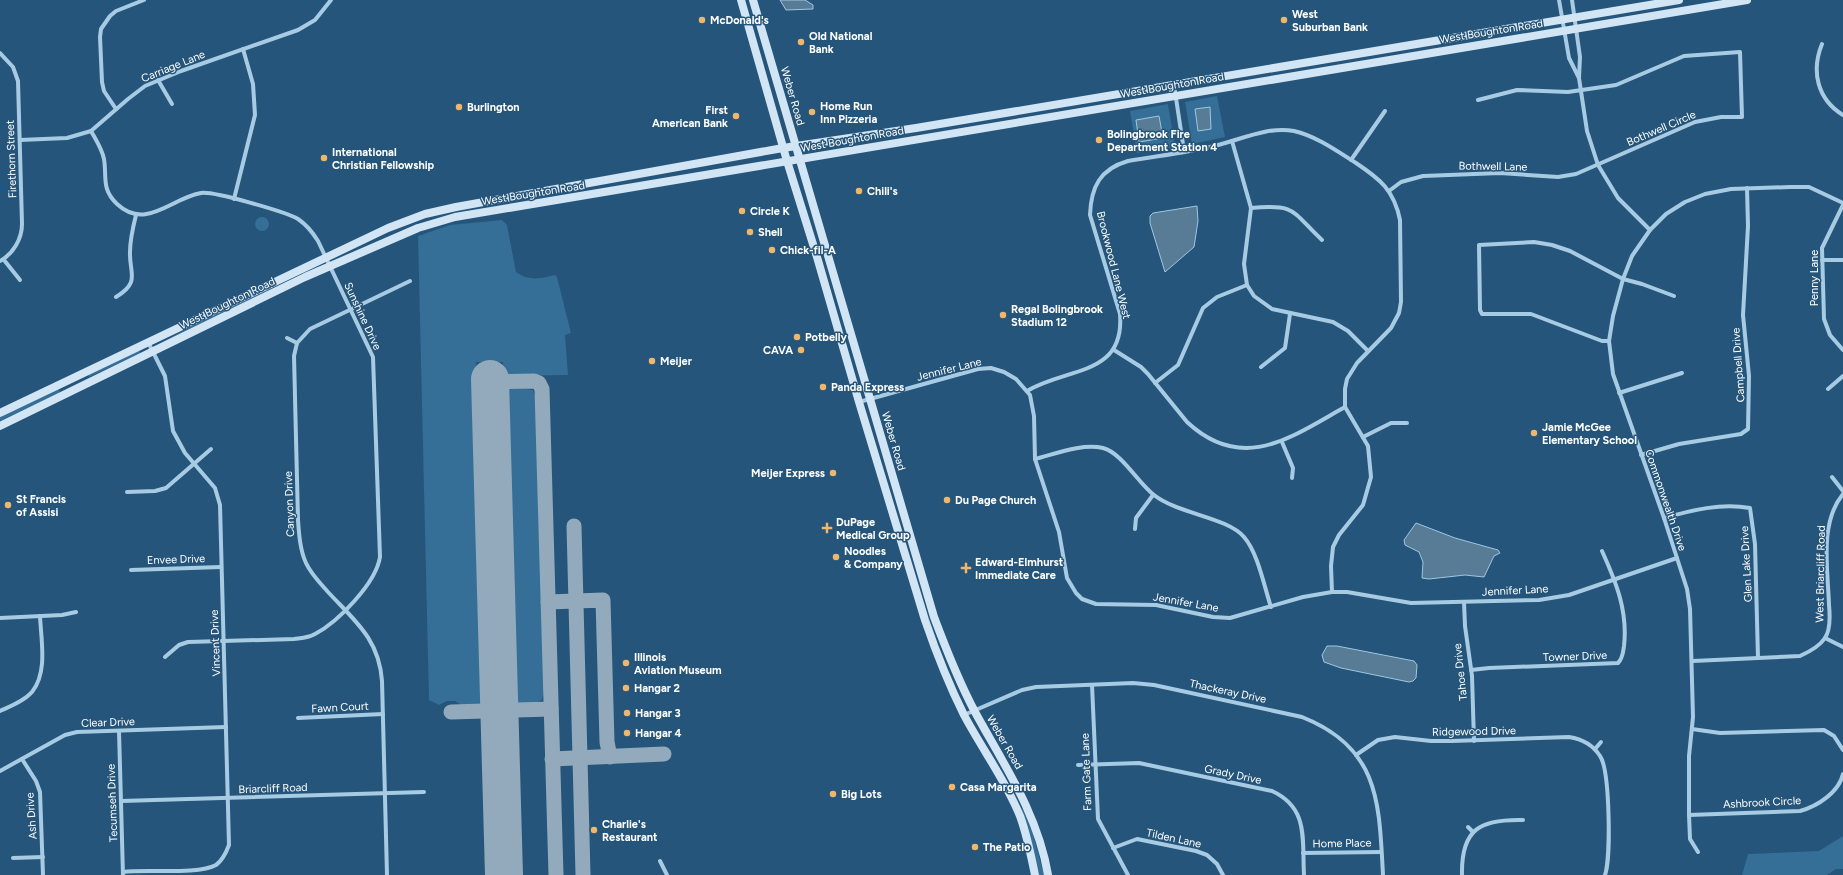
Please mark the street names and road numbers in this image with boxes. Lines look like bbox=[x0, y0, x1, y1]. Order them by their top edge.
street label: West Boughton Road bbox=[1438, 17, 1544, 46]
street label: Carriage Lane bbox=[139, 48, 207, 85]
street label: Weber Road bbox=[778, 65, 807, 127]
street label: West Boughton Road bbox=[1119, 70, 1225, 101]
street label: Bothwell Circle bbox=[1625, 108, 1698, 149]
street label: Firethorn Street bbox=[4, 120, 19, 198]
street label: West Boughton Road bbox=[799, 124, 905, 155]
street label: Bothwell Lane bbox=[1458, 159, 1528, 174]
street label: West Boughton Road bbox=[480, 179, 586, 208]
street label: Brookwood Lane West bbox=[1094, 210, 1133, 320]
street label: Penny Lane bbox=[1808, 250, 1821, 306]
street label: West Boughton Road bbox=[177, 275, 277, 332]
street label: Sunshine Drive bbox=[341, 280, 384, 352]
street label: Campbell Drive bbox=[1729, 327, 1748, 403]
street label: Jennifer Lane bbox=[915, 355, 983, 384]
street label: Weber Road bbox=[879, 410, 908, 472]
street label: Commonwealth Drive bbox=[1642, 448, 1689, 553]
street label: Canyon Drive bbox=[282, 471, 297, 537]
street label: West Briarcliff Road bbox=[1813, 525, 1828, 623]
street label: Glen Lake Drive bbox=[1738, 526, 1755, 602]
street label: Envee Drive bbox=[147, 552, 205, 567]
street label: Jennifer Lane bbox=[1482, 582, 1549, 599]
street label: Jennifer Lane bbox=[1152, 590, 1220, 615]
street label: Vincent Drive bbox=[208, 609, 223, 677]
street label: Tahoe Drive bbox=[1451, 643, 1470, 701]
street label: Towner Drive bbox=[1543, 649, 1607, 664]
street label: Thackeray Drive bbox=[1188, 677, 1267, 706]
street label: Fawn Court bbox=[311, 700, 369, 715]
street label: Weber Road bbox=[984, 713, 1025, 772]
street label: Clear Drive bbox=[81, 715, 135, 730]
street label: Ridgewood Drive bbox=[1432, 724, 1516, 739]
street label: Farm Gate Lane bbox=[1079, 733, 1094, 811]
street label: Grady Drive bbox=[1203, 762, 1263, 787]
street label: Tecumseh Drive bbox=[105, 764, 120, 842]
street label: Briarcliff Road bbox=[238, 781, 308, 796]
street label: Ash Drive bbox=[23, 792, 40, 840]
street label: Ashbrook Circle bbox=[1723, 794, 1801, 811]
street label: Tilden Lane bbox=[1145, 826, 1203, 851]
street label: Home Place bbox=[1312, 836, 1372, 851]

